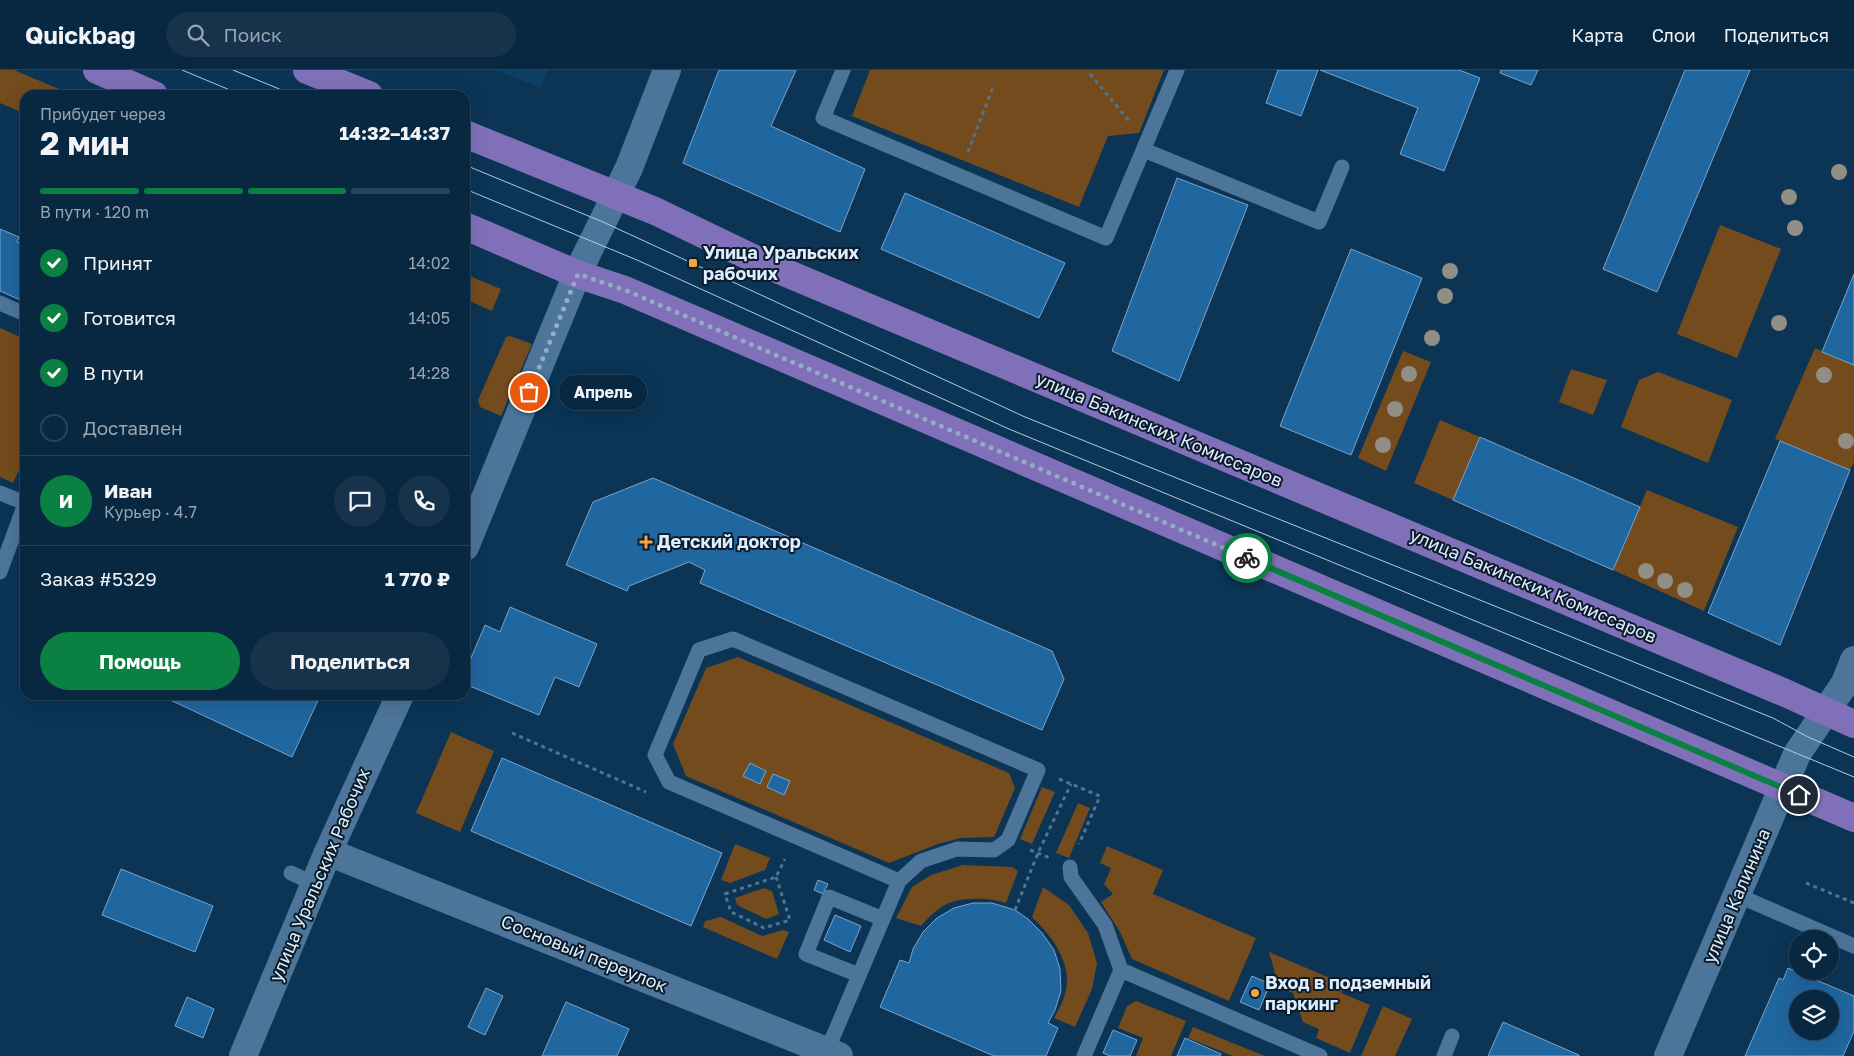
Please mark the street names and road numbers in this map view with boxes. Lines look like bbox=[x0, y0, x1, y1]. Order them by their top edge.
street label: улица Бакинских Комиссаров bbox=[1033, 367, 1286, 491]
street label: улица Бакинских Комиссаров bbox=[1407, 523, 1660, 647]
street label: улица Уральских Рабочих bbox=[264, 764, 374, 985]
street label: улица Калинина bbox=[1698, 825, 1774, 966]
street label: Сосновый переулок bbox=[498, 910, 671, 996]

